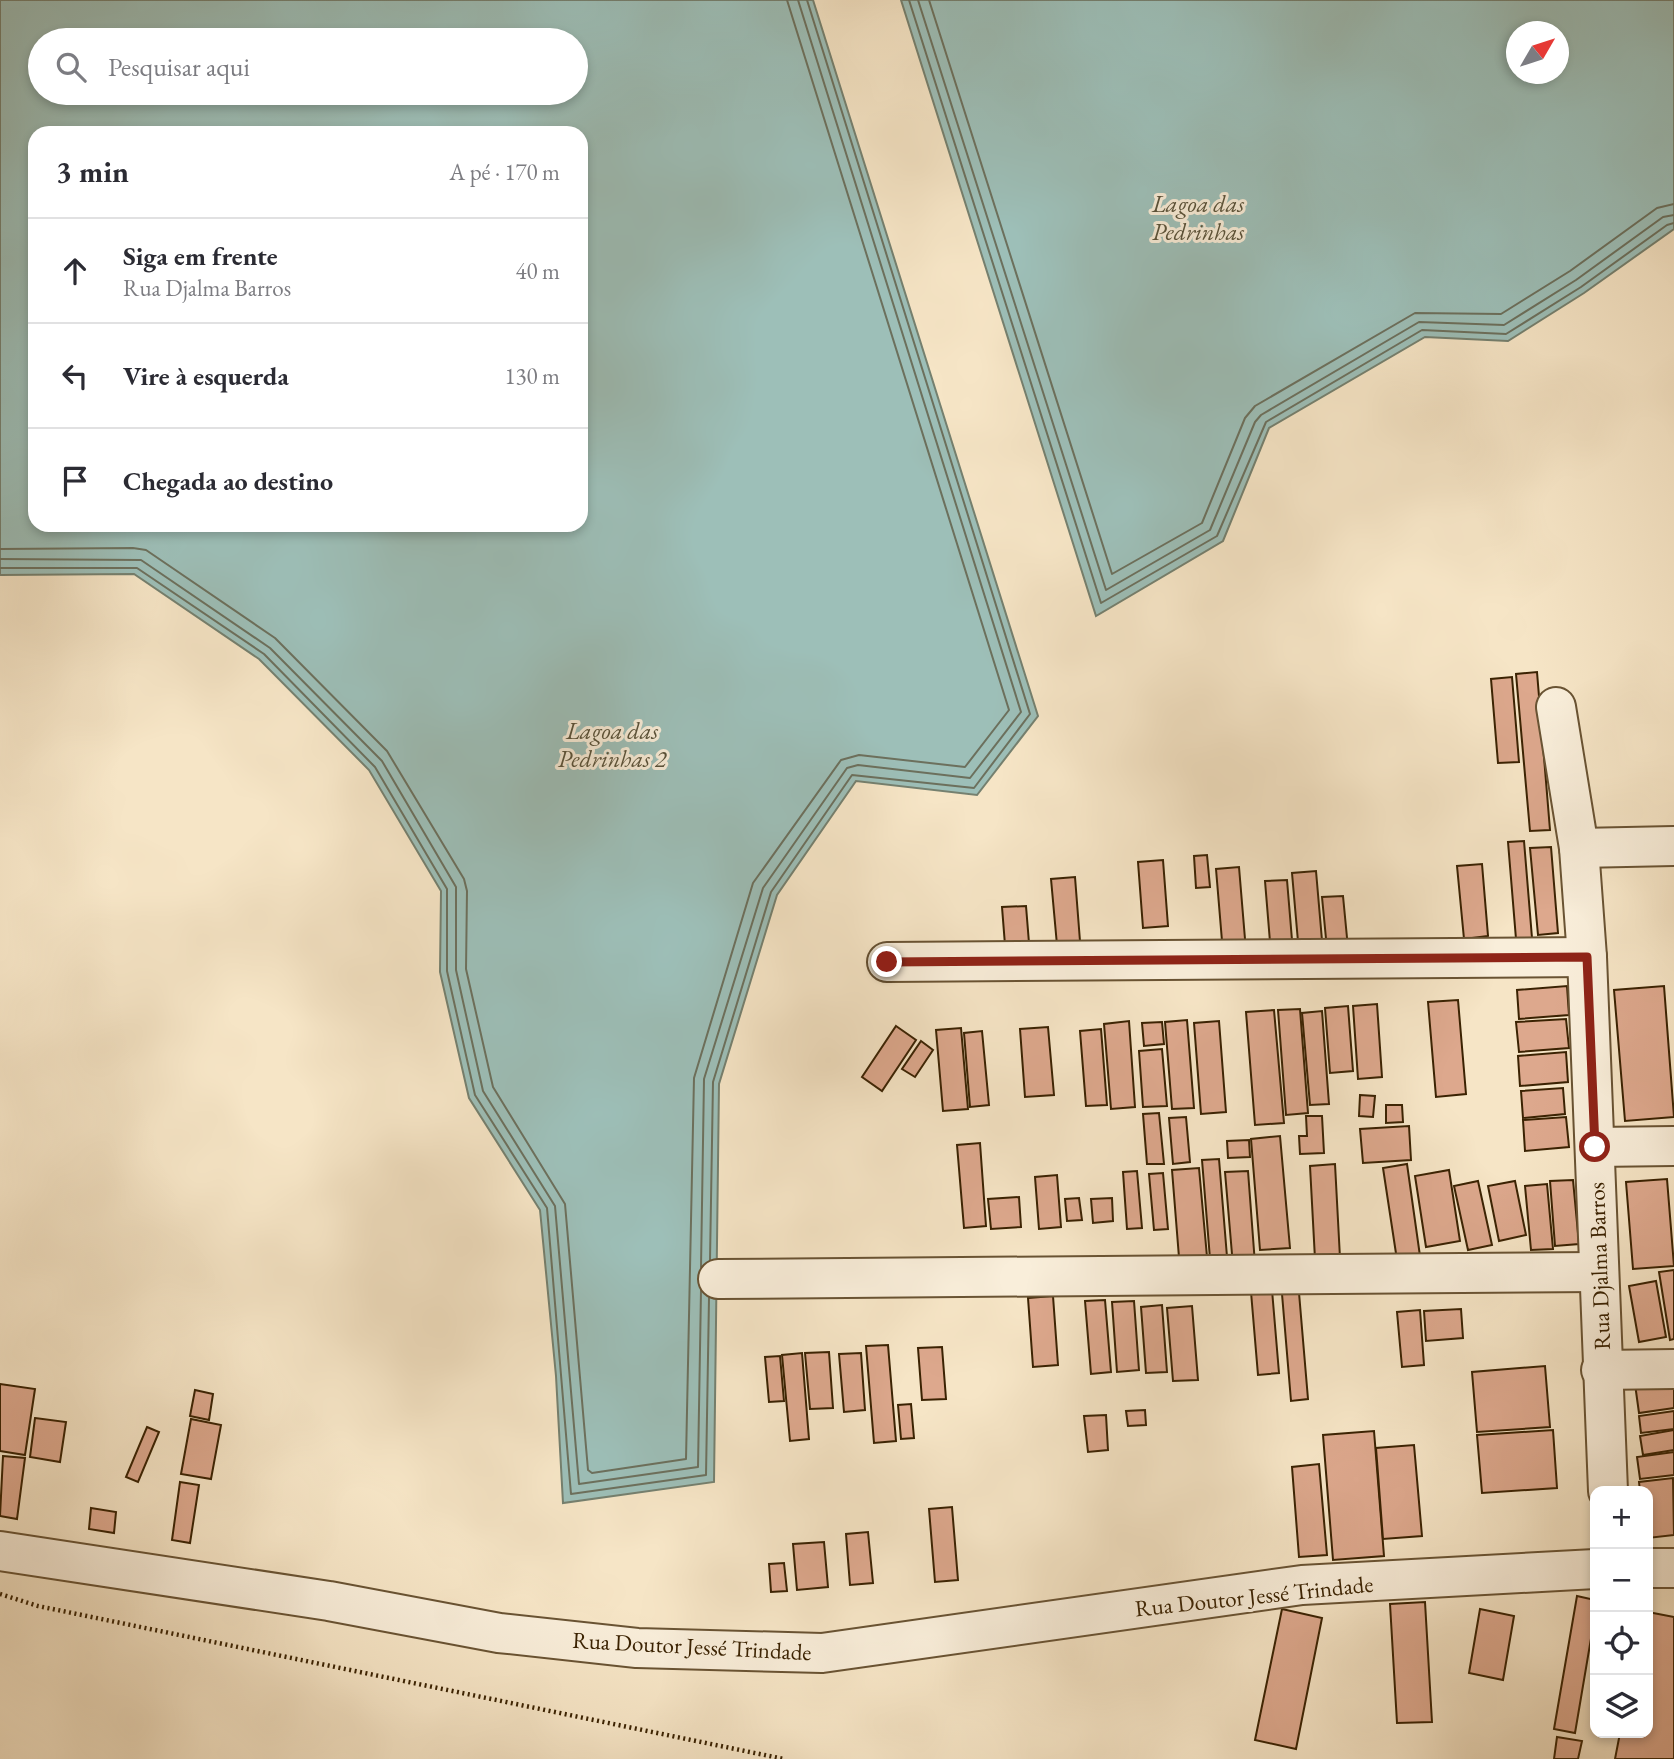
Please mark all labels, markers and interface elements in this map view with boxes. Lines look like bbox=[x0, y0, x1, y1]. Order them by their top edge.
north arrow bbox=[1506, 21, 1569, 84]
search box bbox=[28, 28, 588, 105]
icon: search bbox=[52, 48, 90, 86]
text: Pesquisar aqui bbox=[108, 50, 250, 84]
text: 3 min bbox=[56, 152, 129, 191]
text: A pé · 170 m bbox=[449, 157, 560, 187]
water label: Lagoa das Pedrinhas bbox=[1151, 188, 1244, 247]
text: Siga em frente bbox=[123, 239, 278, 273]
icon: ahead bbox=[56, 252, 94, 290]
text: 40 m bbox=[515, 256, 560, 286]
text: Rua Djalma Barros bbox=[123, 273, 291, 303]
icon: left bbox=[56, 357, 94, 395]
text: Vire à esquerda bbox=[123, 359, 289, 393]
text: 130 m bbox=[504, 361, 560, 391]
icon: arrive bbox=[56, 462, 94, 500]
text: Chegada ao destino bbox=[123, 464, 333, 498]
water label: Lagoa das Pedrinhas 2 bbox=[558, 715, 668, 774]
route end bbox=[871, 946, 902, 977]
route start bbox=[1579, 1131, 1610, 1162]
street label: Rua Djalma Barros bbox=[1581, 1181, 1617, 1351]
map controls bbox=[1590, 1486, 1653, 1738]
button: + bbox=[1590, 1486, 1653, 1549]
button: − bbox=[1590, 1549, 1653, 1612]
street label: Rua Doutor Jessé Trindade bbox=[1133, 1569, 1375, 1623]
button: locate bbox=[1590, 1612, 1653, 1675]
street label: Rua Doutor Jessé Trindade bbox=[572, 1625, 812, 1667]
button: layers bbox=[1590, 1675, 1653, 1738]

